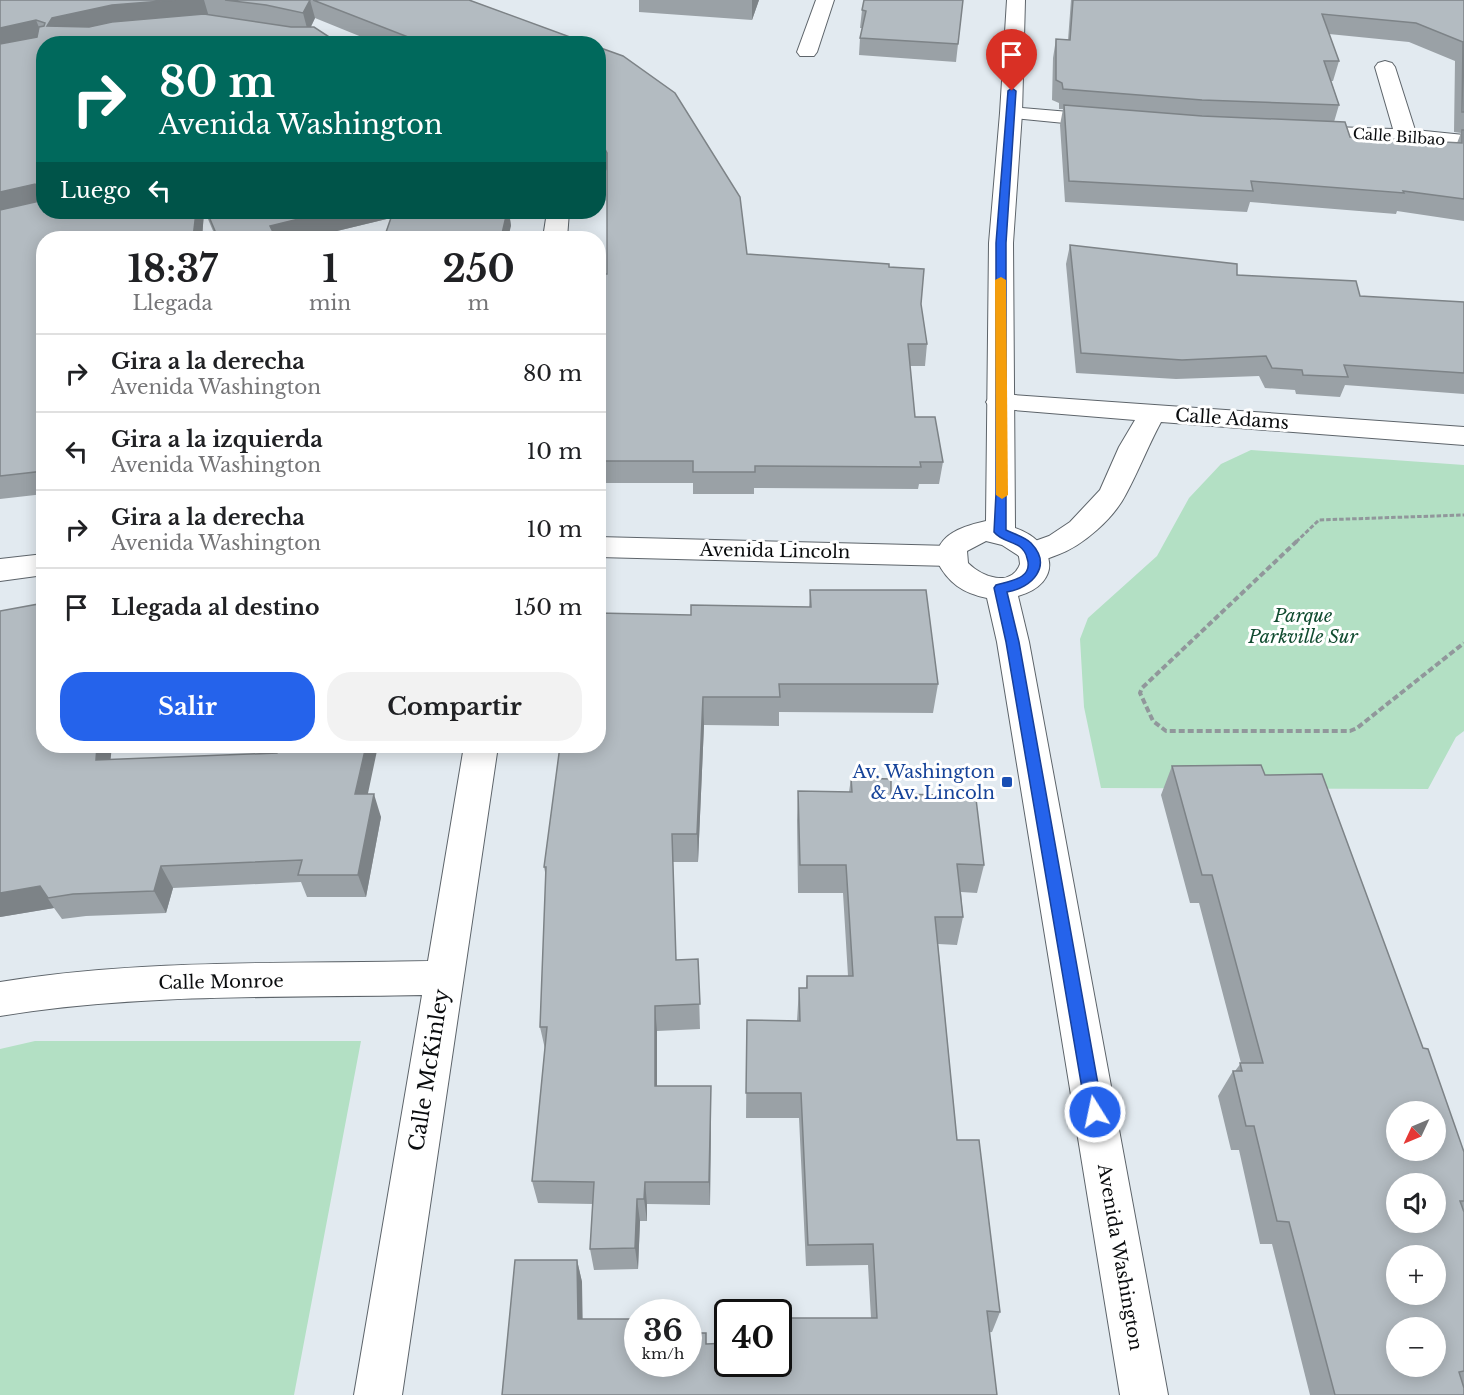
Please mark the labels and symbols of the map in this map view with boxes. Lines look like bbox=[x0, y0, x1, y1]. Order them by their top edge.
pin bbox=[986, 29, 1037, 91]
street label: Calle Bilbao bbox=[1352, 124, 1446, 149]
street label: Calle Adams bbox=[1174, 404, 1290, 434]
street label: Avenida Lincoln bbox=[698, 539, 851, 563]
park label: Parque Parkville Sur bbox=[1247, 605, 1359, 648]
place label: Av. Washington & Av. Lincoln bbox=[852, 761, 995, 804]
marker: Av. Washington & Av. Lincoln bbox=[1000, 775, 1014, 789]
street label: Calle Monroe bbox=[158, 970, 284, 994]
street label: Calle McKinley bbox=[403, 987, 455, 1153]
position arrow bbox=[1063, 1080, 1127, 1144]
north arrow bbox=[1386, 1101, 1446, 1161]
street label: Avenida Washington bbox=[1093, 1161, 1147, 1352]
speed limit sign: 40 bbox=[714, 1299, 792, 1377]

